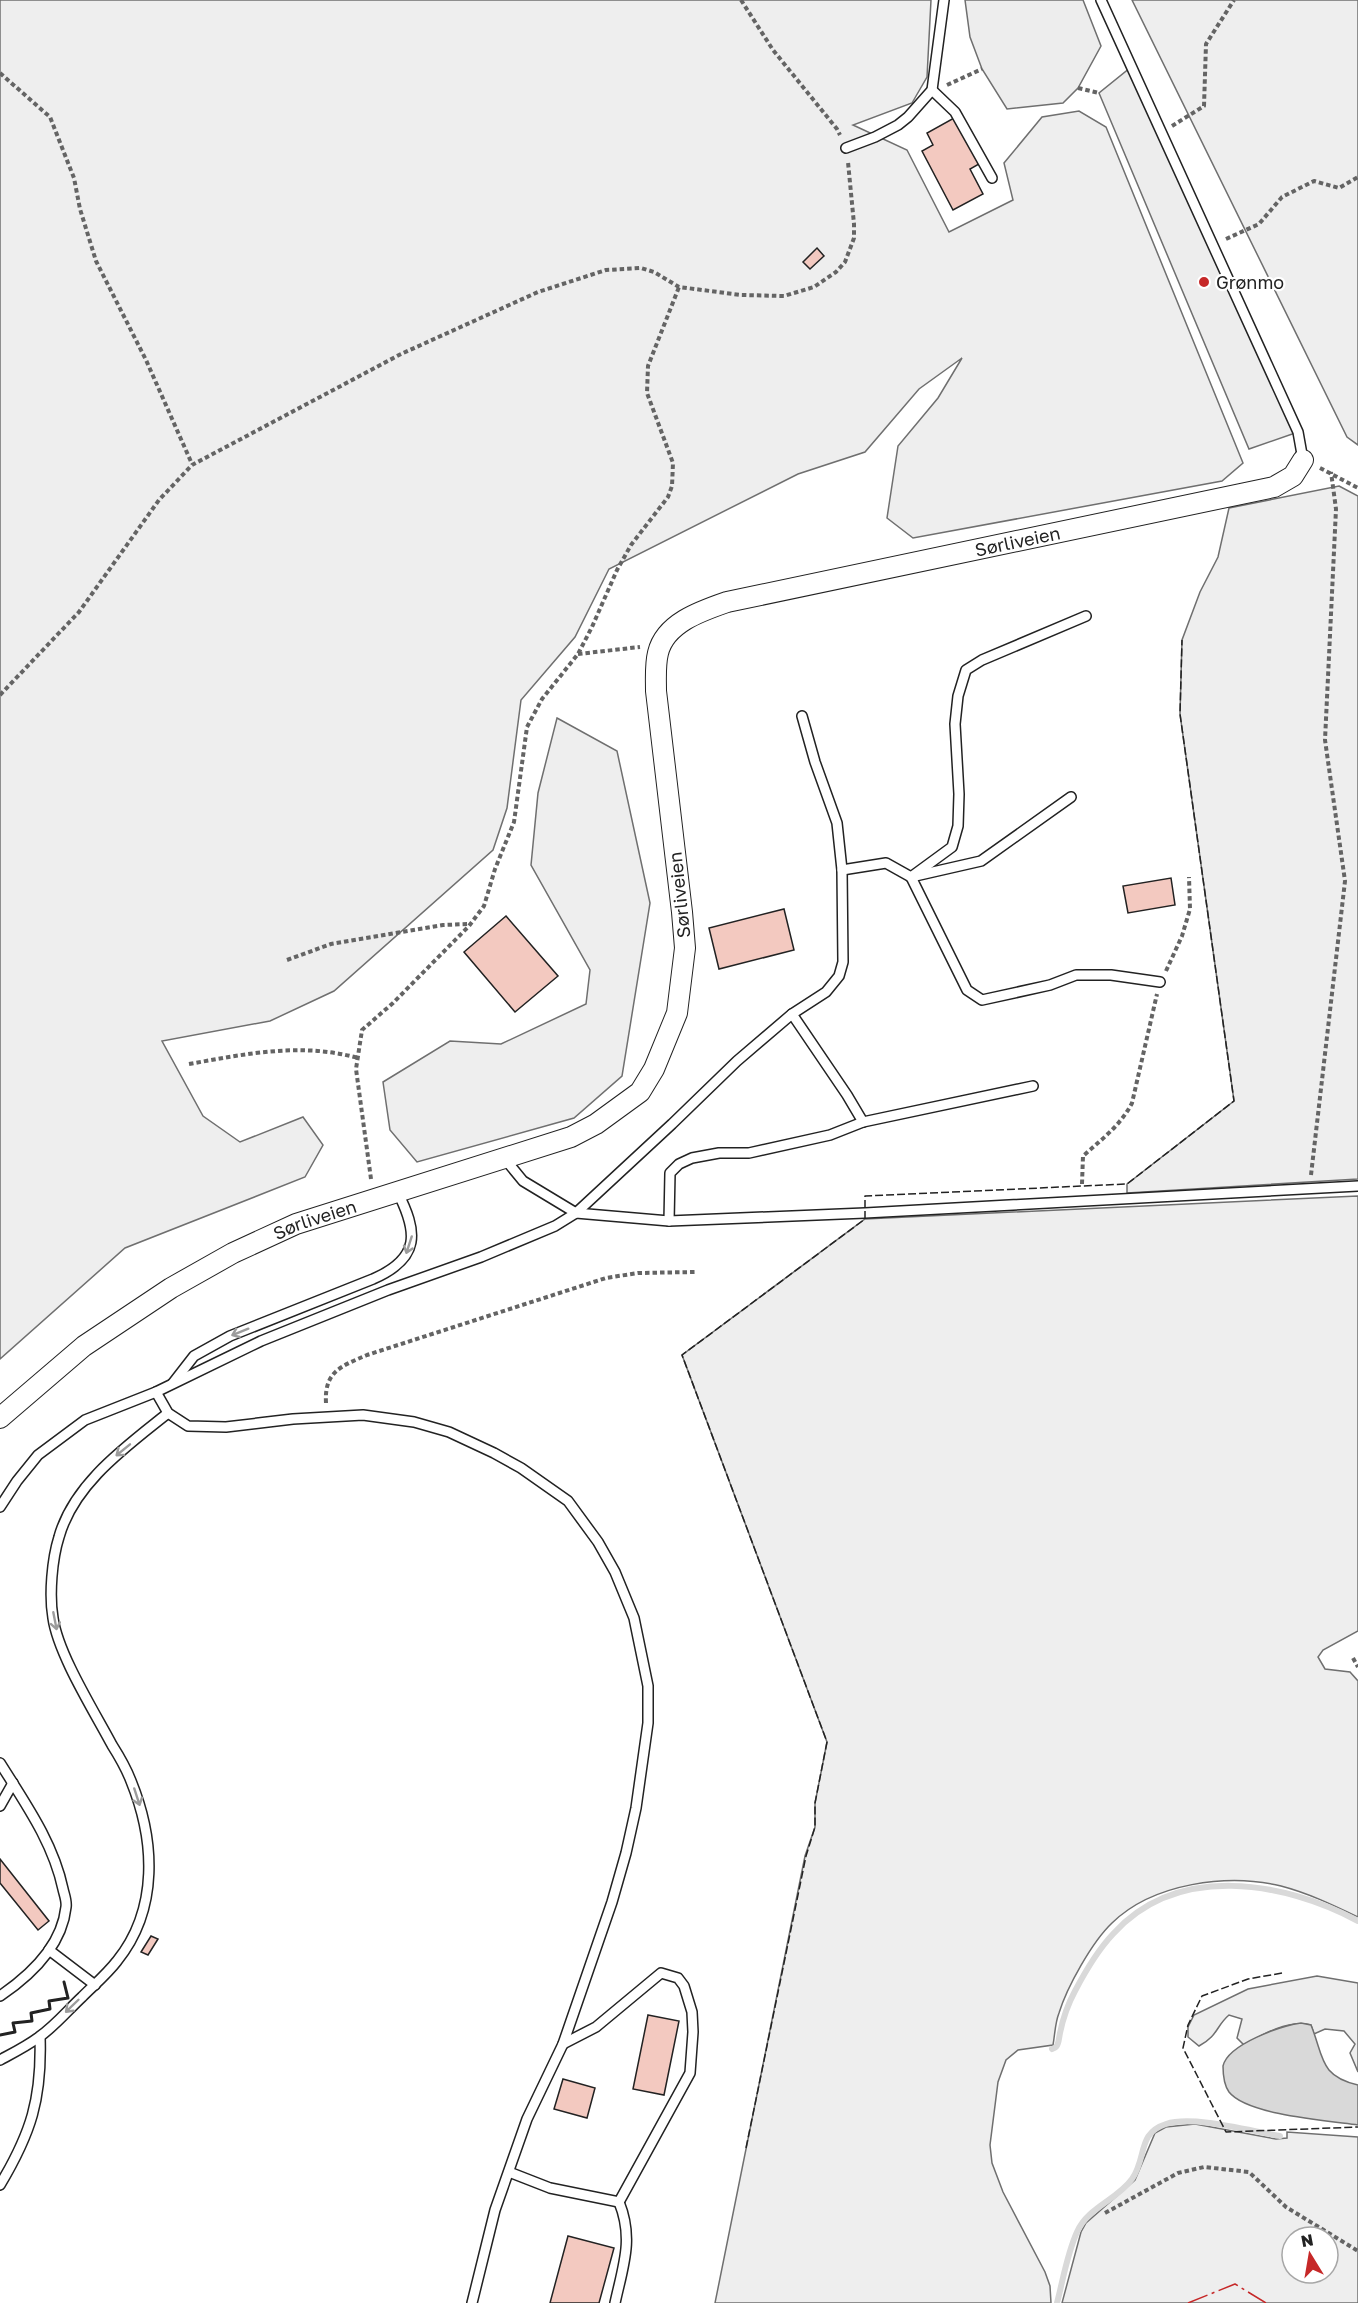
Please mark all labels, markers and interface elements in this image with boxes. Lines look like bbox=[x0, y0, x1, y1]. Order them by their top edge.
place label: Grønmo bbox=[1216, 271, 1284, 293]
marker: Grønmo bbox=[1197, 275, 1211, 289]
street label: Sørliveien bbox=[973, 521, 1062, 561]
street label: Sørliveien bbox=[664, 851, 694, 939]
street label: Sørliveien bbox=[270, 1195, 359, 1244]
one-way arrow bbox=[403, 1235, 414, 1254]
one-way arrow bbox=[231, 1327, 250, 1338]
one-way arrow bbox=[115, 1443, 131, 1456]
one-way arrow bbox=[49, 1612, 61, 1631]
one-way arrow bbox=[132, 1787, 143, 1806]
one-way arrow bbox=[65, 1999, 80, 2013]
north arrow bbox=[1280, 2225, 1340, 2285]
text: N bbox=[1299, 2229, 1315, 2251]

